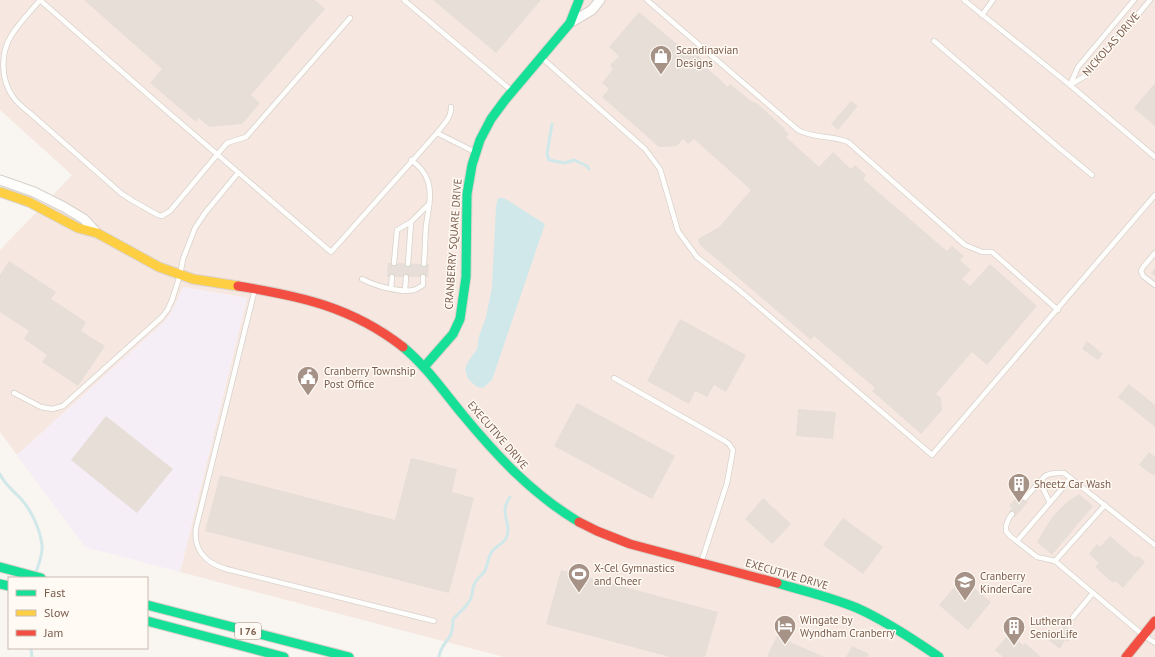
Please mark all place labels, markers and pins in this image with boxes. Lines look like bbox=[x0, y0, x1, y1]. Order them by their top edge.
shop icon: Scandinavian Designs bbox=[648, 43, 674, 76]
place label: Scandinavian Designs bbox=[676, 43, 738, 70]
public building icon: Cranberry Township Post Office bbox=[295, 364, 321, 397]
place label: Cranberry Township Post Office bbox=[324, 364, 416, 391]
building icon: Sheetz Car Wash bbox=[1006, 471, 1032, 504]
place label: Sheetz Car Wash bbox=[1034, 477, 1111, 491]
sports icon: X-Cel Gymnastics and Cheer bbox=[566, 561, 592, 594]
place label: X-Cel Gymnastics and Cheer bbox=[594, 561, 675, 588]
school or university icon: Cranberry KinderCare bbox=[952, 569, 978, 602]
place label: Cranberry KinderCare bbox=[980, 569, 1032, 596]
hotel icon: Wingate by Wyndham Cranberry bbox=[772, 613, 798, 646]
place label: Wingate by Wyndham Cranberry bbox=[800, 613, 896, 640]
building icon: Lutheran SeniorLife bbox=[1001, 614, 1027, 647]
place label: Lutheran SeniorLife bbox=[1030, 614, 1078, 641]

